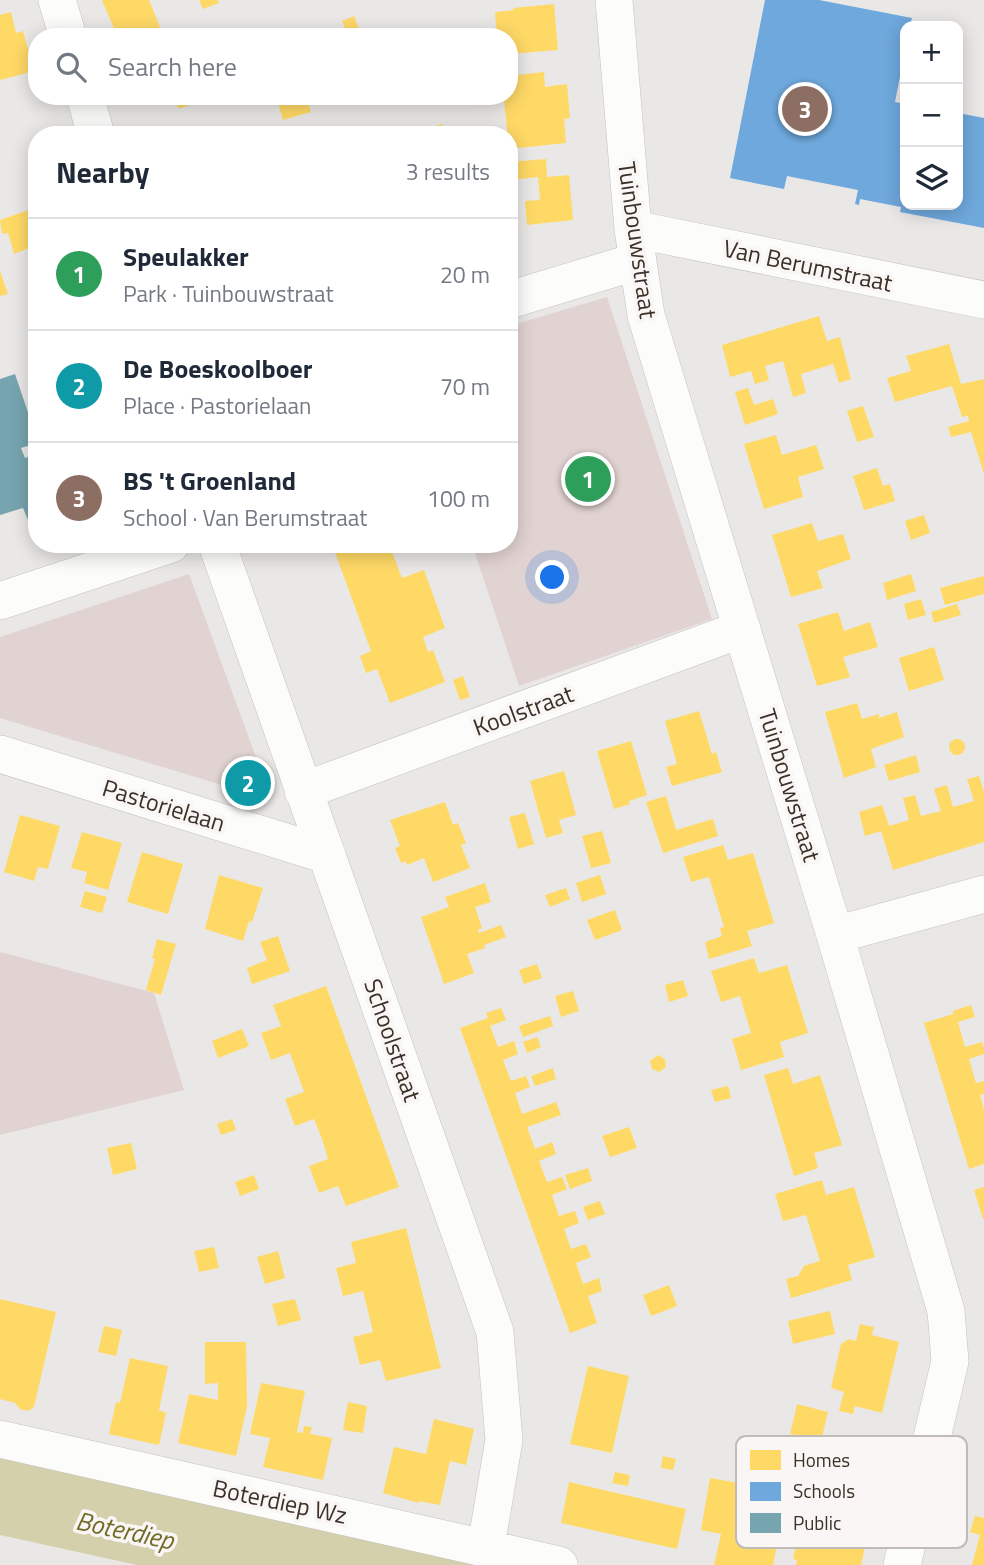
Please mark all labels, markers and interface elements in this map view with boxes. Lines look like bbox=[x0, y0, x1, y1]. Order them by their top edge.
map controls bbox=[900, 21, 963, 210]
button: + bbox=[900, 21, 963, 84]
search box bbox=[28, 28, 518, 105]
text: Search here bbox=[108, 47, 237, 86]
icon: search bbox=[52, 48, 90, 86]
pin: 3 bbox=[782, 83, 828, 135]
button: − bbox=[900, 84, 963, 147]
button: layers bbox=[900, 147, 963, 210]
text: Nearby bbox=[56, 149, 149, 195]
text: 3 results bbox=[406, 154, 490, 189]
street label: Tuinbouwstraat bbox=[609, 159, 667, 321]
street label: Van Berumstraat bbox=[720, 230, 896, 301]
text: Speulakker bbox=[123, 237, 249, 276]
text: 1 bbox=[73, 257, 85, 292]
text: 20 m bbox=[440, 257, 490, 292]
text: Park · Tuinbouwstraat bbox=[123, 276, 334, 311]
text: De Boeskoolboer bbox=[123, 349, 313, 388]
text: 2 bbox=[73, 369, 85, 404]
text: 70 m bbox=[440, 369, 490, 404]
text: Place · Pastorielaan bbox=[123, 388, 311, 423]
pin: 1 bbox=[565, 453, 611, 505]
text: BS 't Groenland bbox=[123, 461, 296, 500]
text: 3 bbox=[73, 481, 85, 516]
text: 100 m bbox=[427, 481, 490, 516]
text: School · Van Berumstraat bbox=[123, 500, 367, 535]
your location bbox=[535, 560, 569, 594]
street label: Koolstraat bbox=[468, 675, 579, 745]
street label: Tuinbouwstraat bbox=[750, 704, 830, 866]
pin: 2 bbox=[225, 757, 271, 809]
street label: Pastorielaan bbox=[98, 769, 230, 841]
street label: Schoolstraat bbox=[355, 974, 431, 1107]
legend bbox=[736, 1436, 967, 1548]
text: Homes bbox=[793, 1445, 850, 1474]
street label: Boterdiep Wz bbox=[210, 1469, 350, 1533]
text: Schools bbox=[793, 1476, 855, 1505]
water label: Boterdiep bbox=[72, 1501, 179, 1560]
text: Public bbox=[793, 1508, 841, 1537]

